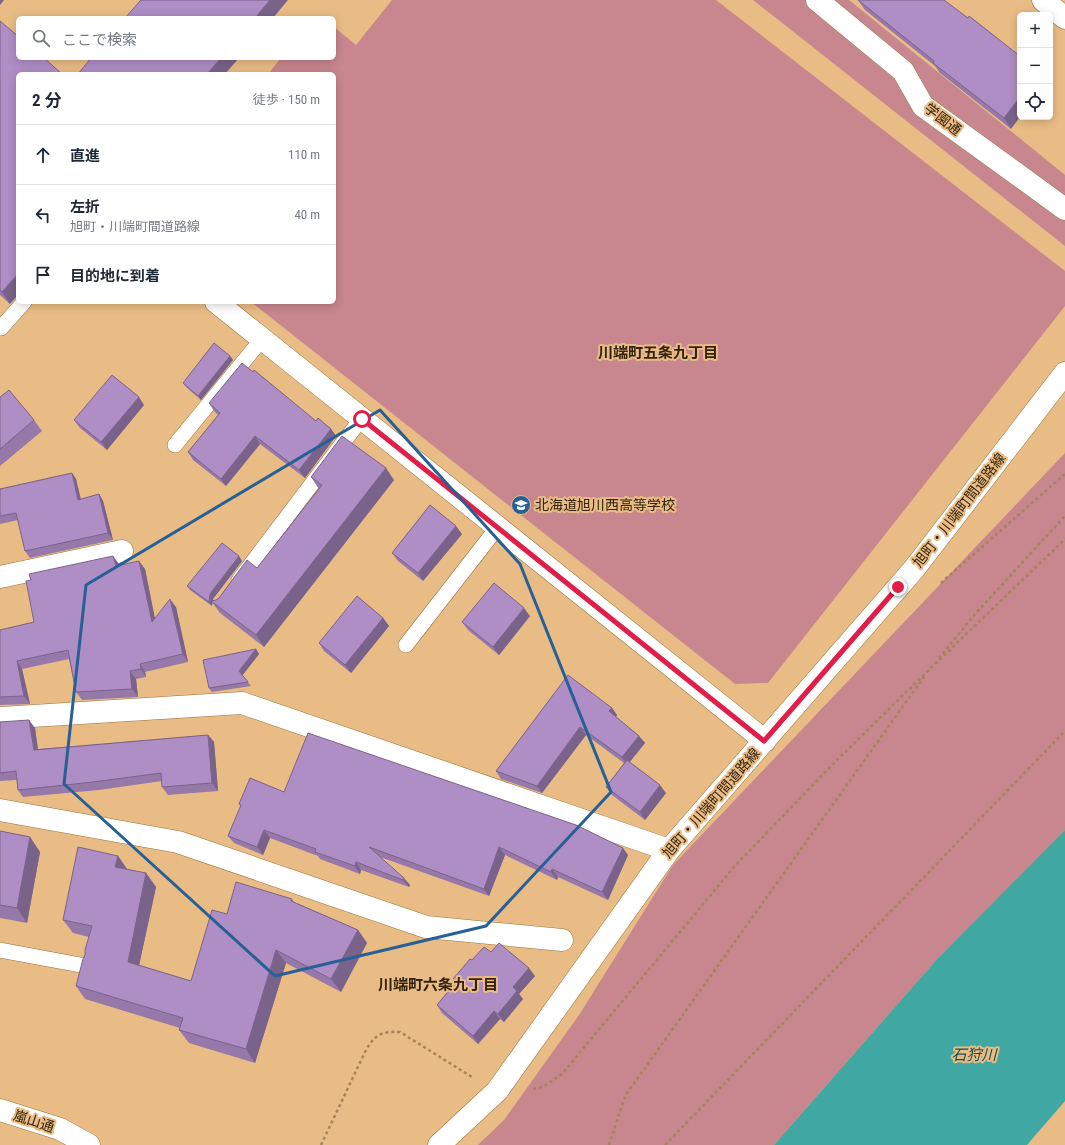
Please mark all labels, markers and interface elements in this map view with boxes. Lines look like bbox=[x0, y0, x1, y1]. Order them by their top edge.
map controls bbox=[1017, 12, 1053, 120]
button: + bbox=[1017, 12, 1053, 48]
search box bbox=[16, 16, 336, 60]
icon: search bbox=[30, 27, 52, 49]
text: ここで検索 bbox=[62, 31, 137, 49]
button: − bbox=[1017, 48, 1053, 84]
button: locate bbox=[1017, 84, 1053, 120]
text: 2 分 bbox=[32, 90, 62, 110]
text: 徒歩 · 150 m bbox=[253, 92, 320, 107]
street label: 学園通 bbox=[922, 100, 964, 138]
icon: ahead bbox=[32, 144, 54, 166]
text: 直進 bbox=[70, 147, 100, 165]
text: 110 m bbox=[288, 147, 320, 162]
text: 左折 bbox=[70, 198, 100, 216]
icon: left bbox=[32, 204, 54, 226]
text: 40 m bbox=[294, 207, 320, 222]
text: 旭町・川端町間道路線 bbox=[70, 219, 200, 234]
icon: arrive bbox=[32, 264, 54, 286]
text: 目的地に到着 bbox=[70, 267, 160, 285]
district label: 川端町五条九丁目 bbox=[598, 344, 718, 362]
route start bbox=[353, 410, 371, 428]
street label: 旭町・川端町間道路線 bbox=[910, 450, 1008, 570]
school or university icon: 北海道旭川西高等学校 bbox=[510, 494, 532, 516]
place label: 北海道旭川西高等学校 bbox=[535, 497, 675, 513]
route end bbox=[889, 578, 907, 596]
street label: 旭町・川端町間道路線 bbox=[659, 745, 763, 861]
district label: 川端町六条九丁目 bbox=[378, 976, 498, 994]
water label: 石狩川 bbox=[951, 1046, 998, 1064]
street label: 嵐山通 bbox=[12, 1107, 56, 1135]

